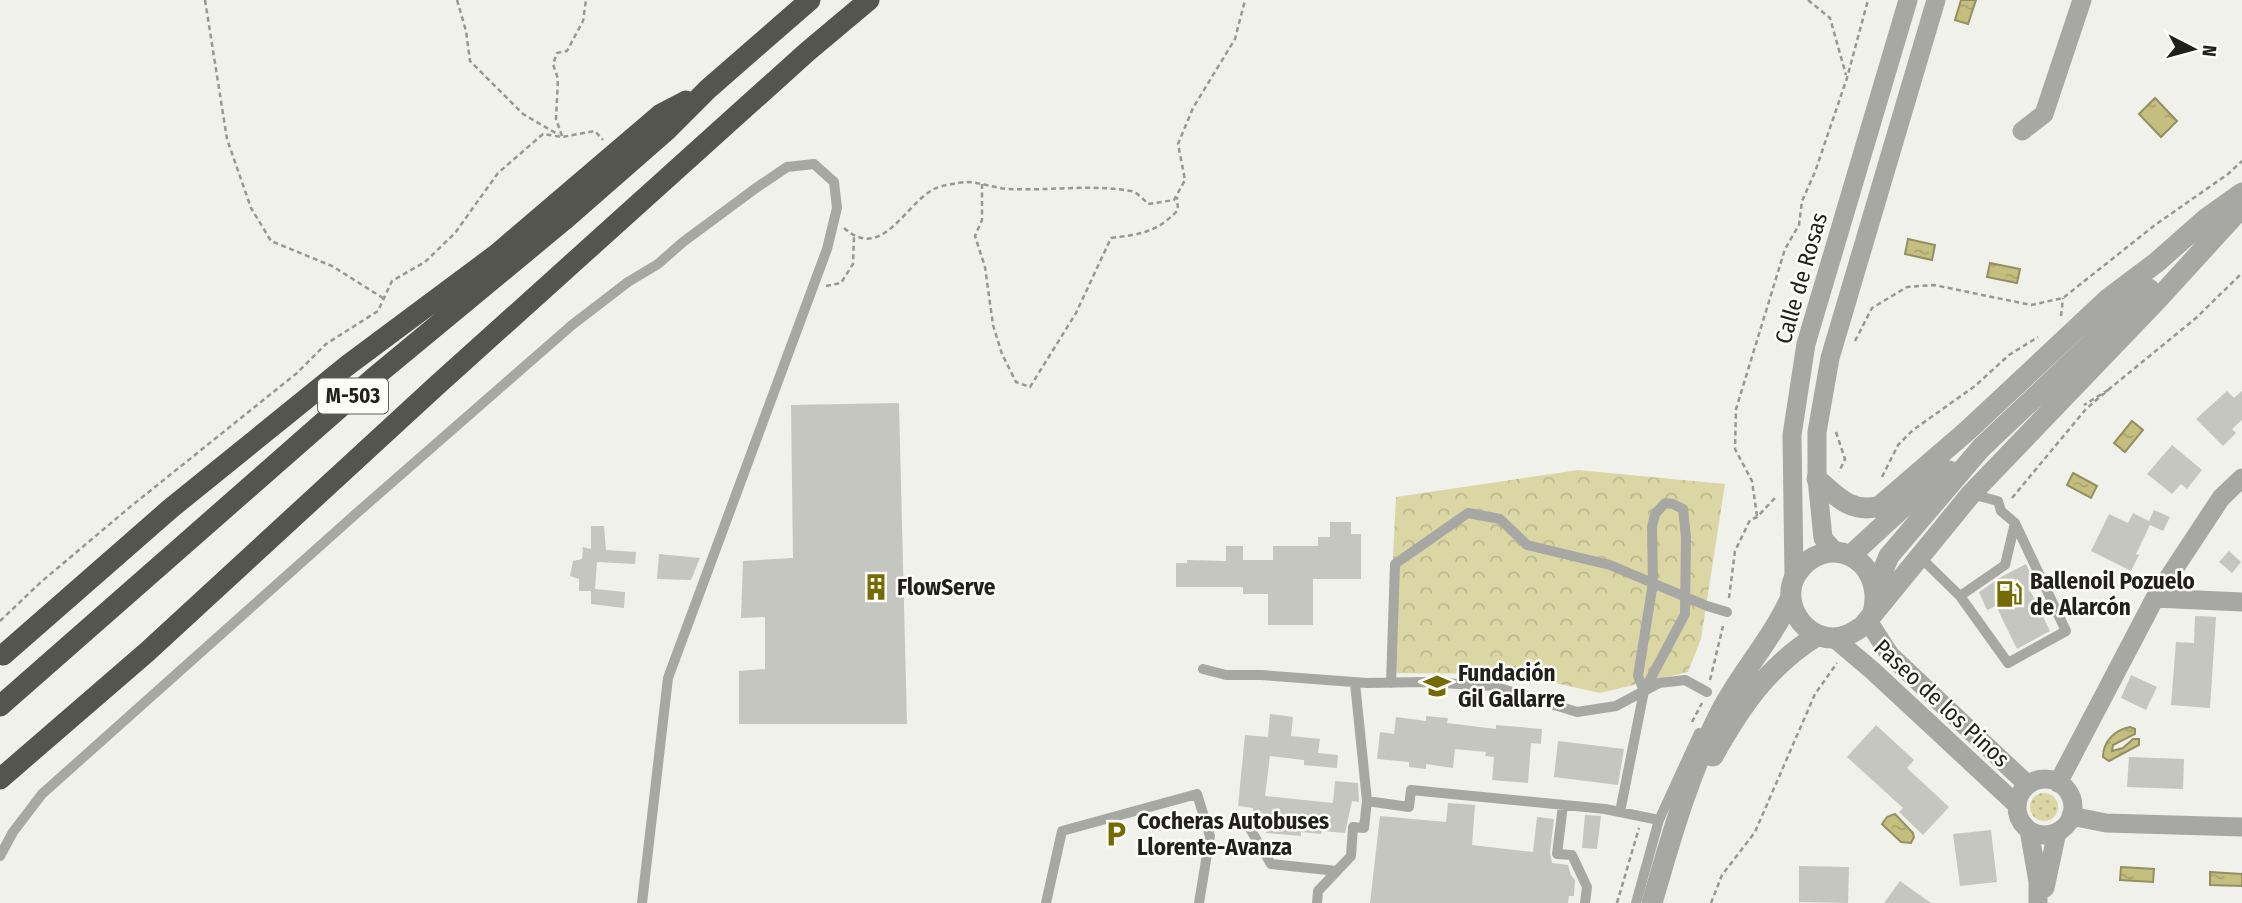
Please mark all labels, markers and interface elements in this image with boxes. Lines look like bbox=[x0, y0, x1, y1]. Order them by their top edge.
north arrow bbox=[2158, 14, 2228, 84]
text: N bbox=[2197, 44, 2221, 58]
street label: Calle de Rosas bbox=[1769, 209, 1833, 347]
road number: M-503 bbox=[318, 378, 388, 414]
place label: Ballenoil Pozuelo de Alarcón bbox=[2030, 567, 2195, 621]
building icon: FlowServe bbox=[861, 572, 891, 602]
place label: FlowServe bbox=[897, 573, 996, 601]
fuel station icon: Ballenoil Pozuelo de Alarcón bbox=[1994, 579, 2024, 609]
street label: Paseo de los Pinos bbox=[1869, 633, 2016, 773]
place label: Fundación Gil Gallarre bbox=[1458, 659, 1565, 713]
school or university icon: Fundación Gil Gallarre bbox=[1422, 671, 1452, 701]
place label: Cocheras Autobuses Llorente-Avanza bbox=[1137, 807, 1329, 861]
parking icon: Cocheras Autobuses Llorente-Avanza bbox=[1101, 819, 1131, 849]

